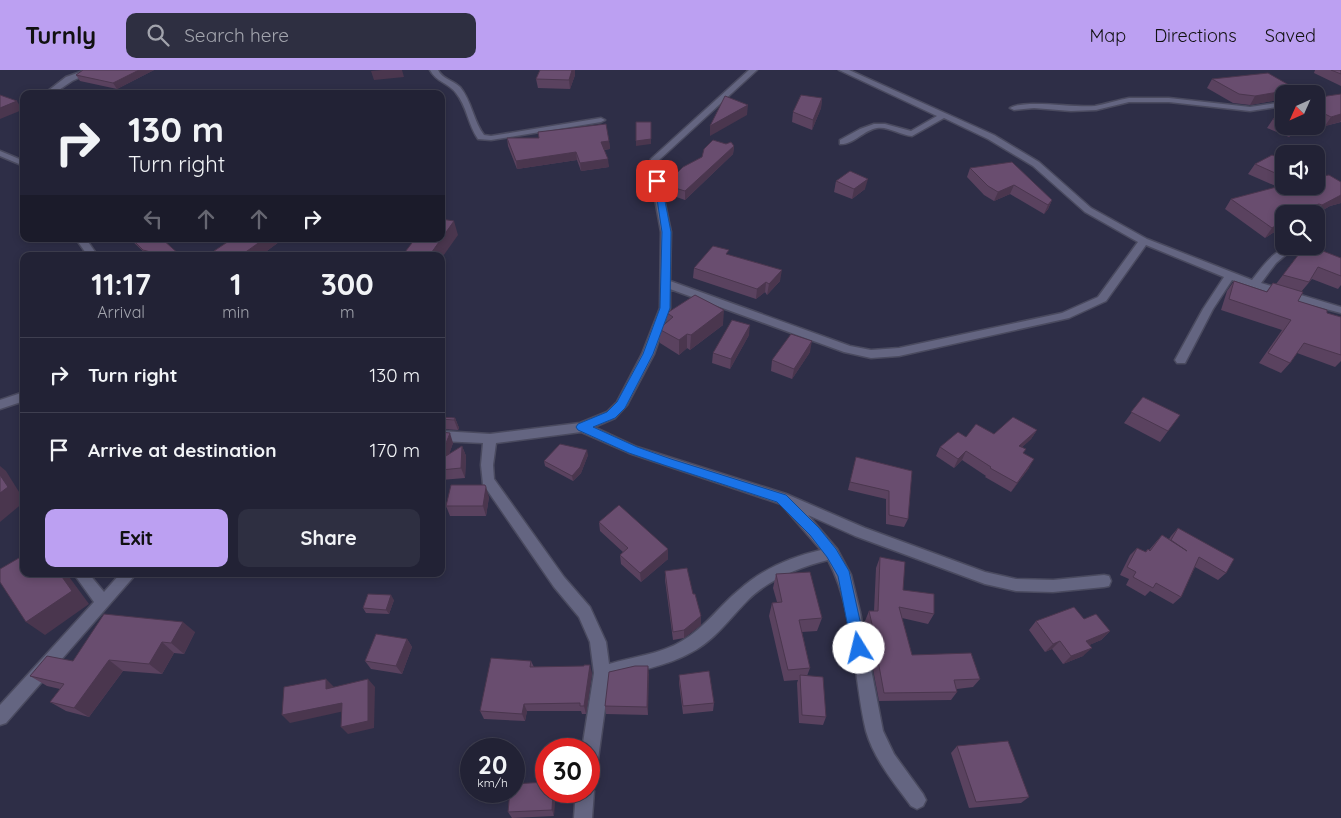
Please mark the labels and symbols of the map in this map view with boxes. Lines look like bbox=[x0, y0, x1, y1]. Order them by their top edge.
north arrow bbox=[1275, 85, 1325, 135]
pin bbox=[636, 160, 678, 202]
position arrow bbox=[832, 621, 884, 673]
speed limit sign: 30 bbox=[535, 738, 600, 803]

